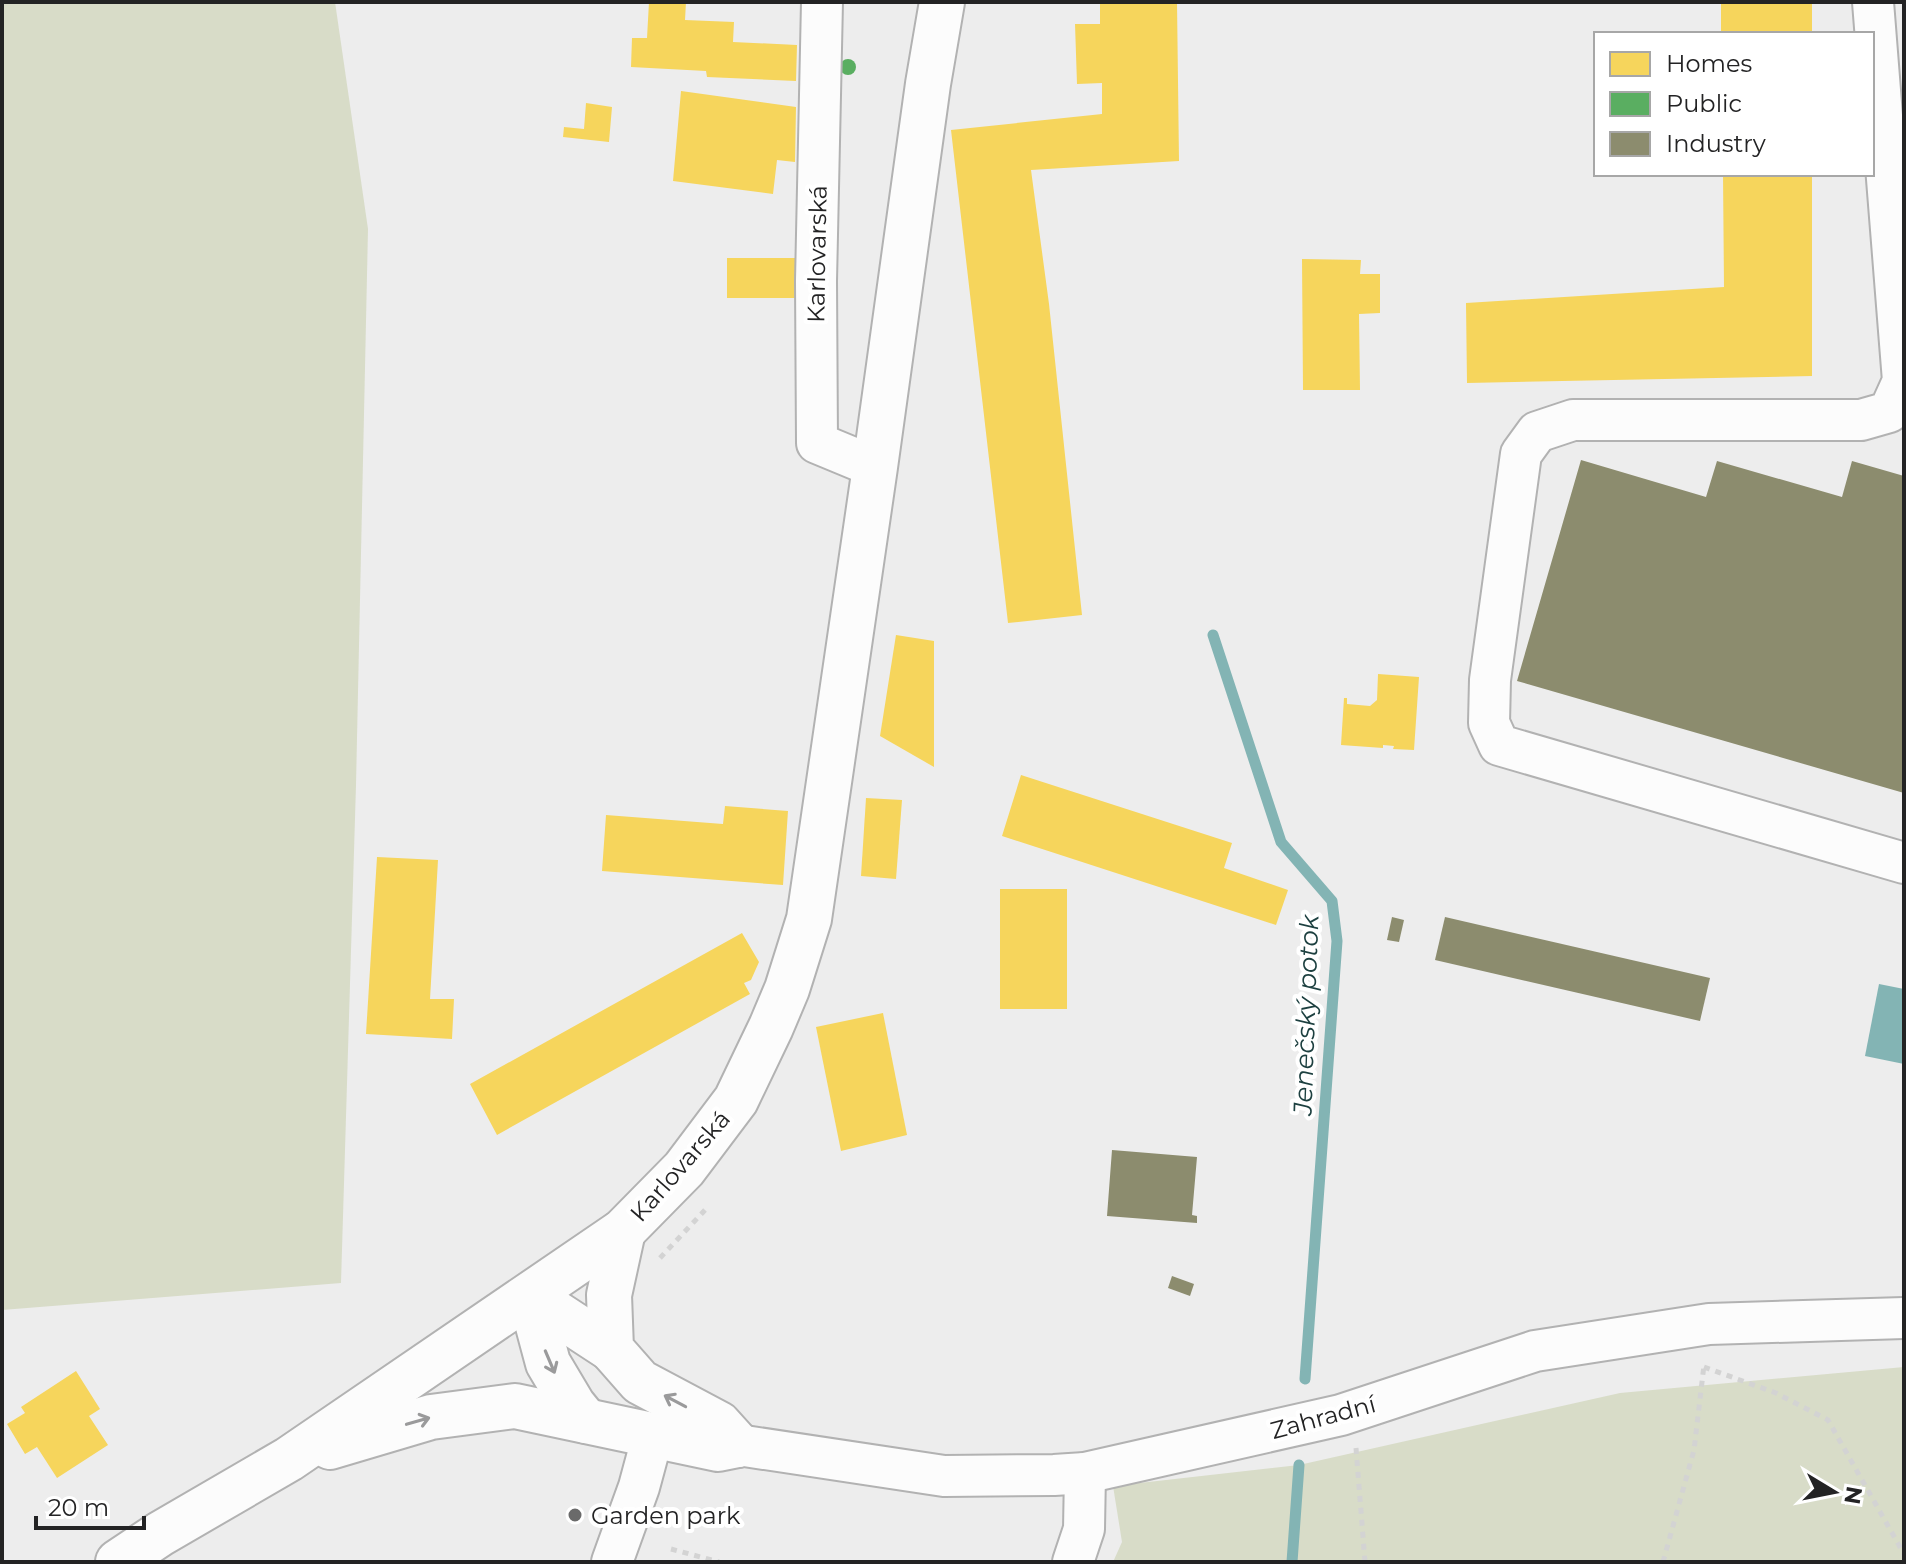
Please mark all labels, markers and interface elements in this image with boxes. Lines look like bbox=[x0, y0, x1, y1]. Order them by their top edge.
legend bbox=[1594, 32, 1874, 176]
text: Homes bbox=[1666, 49, 1752, 78]
text: Public bbox=[1666, 89, 1742, 118]
text: Industry bbox=[1666, 129, 1766, 158]
street label: Karlovarská bbox=[801, 185, 833, 323]
water label: Jenečský potok bbox=[1286, 913, 1326, 1117]
street label: Karlovarská bbox=[624, 1105, 736, 1227]
one-way arrow bbox=[543, 1349, 558, 1374]
street label: Zahradní bbox=[1267, 1389, 1380, 1445]
one-way arrow bbox=[664, 1392, 687, 1408]
one-way arrow bbox=[405, 1413, 430, 1427]
north arrow bbox=[1794, 1452, 1874, 1532]
scale bar bbox=[36, 1480, 144, 1530]
text: N bbox=[1838, 1484, 1868, 1506]
text: 20 m bbox=[48, 1493, 109, 1522]
place label: Garden park bbox=[591, 1501, 741, 1530]
marker: Garden park bbox=[566, 1506, 584, 1524]

